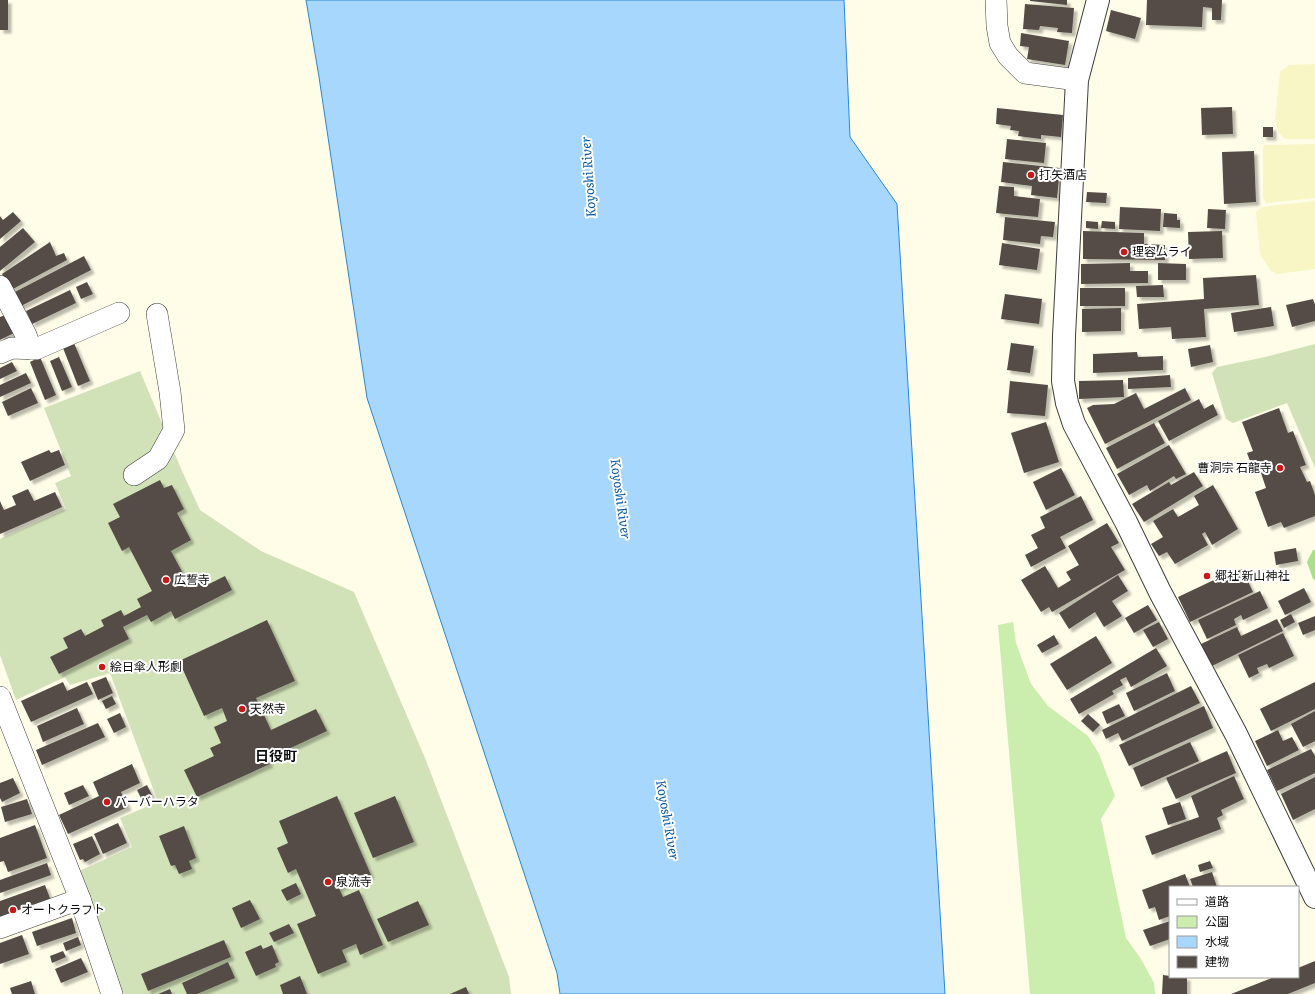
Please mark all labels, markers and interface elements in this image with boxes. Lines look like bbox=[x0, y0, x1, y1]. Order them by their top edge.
water label: Koyoshi River bbox=[575, 136, 600, 218]
place label: 打矢酒店 bbox=[1039, 165, 1087, 183]
marker: 打矢酒店 bbox=[1026, 170, 1036, 180]
place label: 理容ムライ bbox=[1132, 242, 1191, 260]
marker: 理容ムライ bbox=[1119, 247, 1129, 257]
water label: Koyoshi River bbox=[606, 457, 637, 540]
place label: 曹洞宗 石龍寺 bbox=[1198, 458, 1272, 476]
marker: 曹洞宗 石龍寺 bbox=[1275, 463, 1285, 473]
place label: 郷社 新山神社 bbox=[1215, 566, 1289, 584]
place label: 広誓寺 bbox=[174, 570, 210, 588]
marker: 郷社 新山神社 bbox=[1202, 571, 1212, 581]
marker: 広誓寺 bbox=[161, 575, 171, 585]
place label: 絵日傘人形劇 bbox=[110, 657, 182, 675]
marker: 絵日傘人形劇 bbox=[97, 662, 107, 672]
place label: 天然寺 bbox=[250, 699, 286, 717]
marker: 天然寺 bbox=[237, 704, 247, 714]
district label: 日役町 bbox=[255, 745, 297, 765]
water label: Koyoshi River bbox=[652, 778, 685, 861]
place label: バーバーハラタ bbox=[115, 792, 199, 810]
marker: バーバーハラタ bbox=[102, 797, 112, 807]
place label: 泉流寺 bbox=[336, 872, 372, 890]
marker: 泉流寺 bbox=[323, 877, 333, 887]
legend bbox=[1169, 886, 1299, 978]
text: 道路 bbox=[1205, 892, 1229, 910]
place label: オートクラフト bbox=[21, 900, 105, 918]
marker: オートクラフト bbox=[8, 905, 18, 915]
text: 公園 bbox=[1205, 912, 1229, 930]
text: 水域 bbox=[1205, 932, 1229, 950]
text: 建物 bbox=[1205, 952, 1229, 970]

